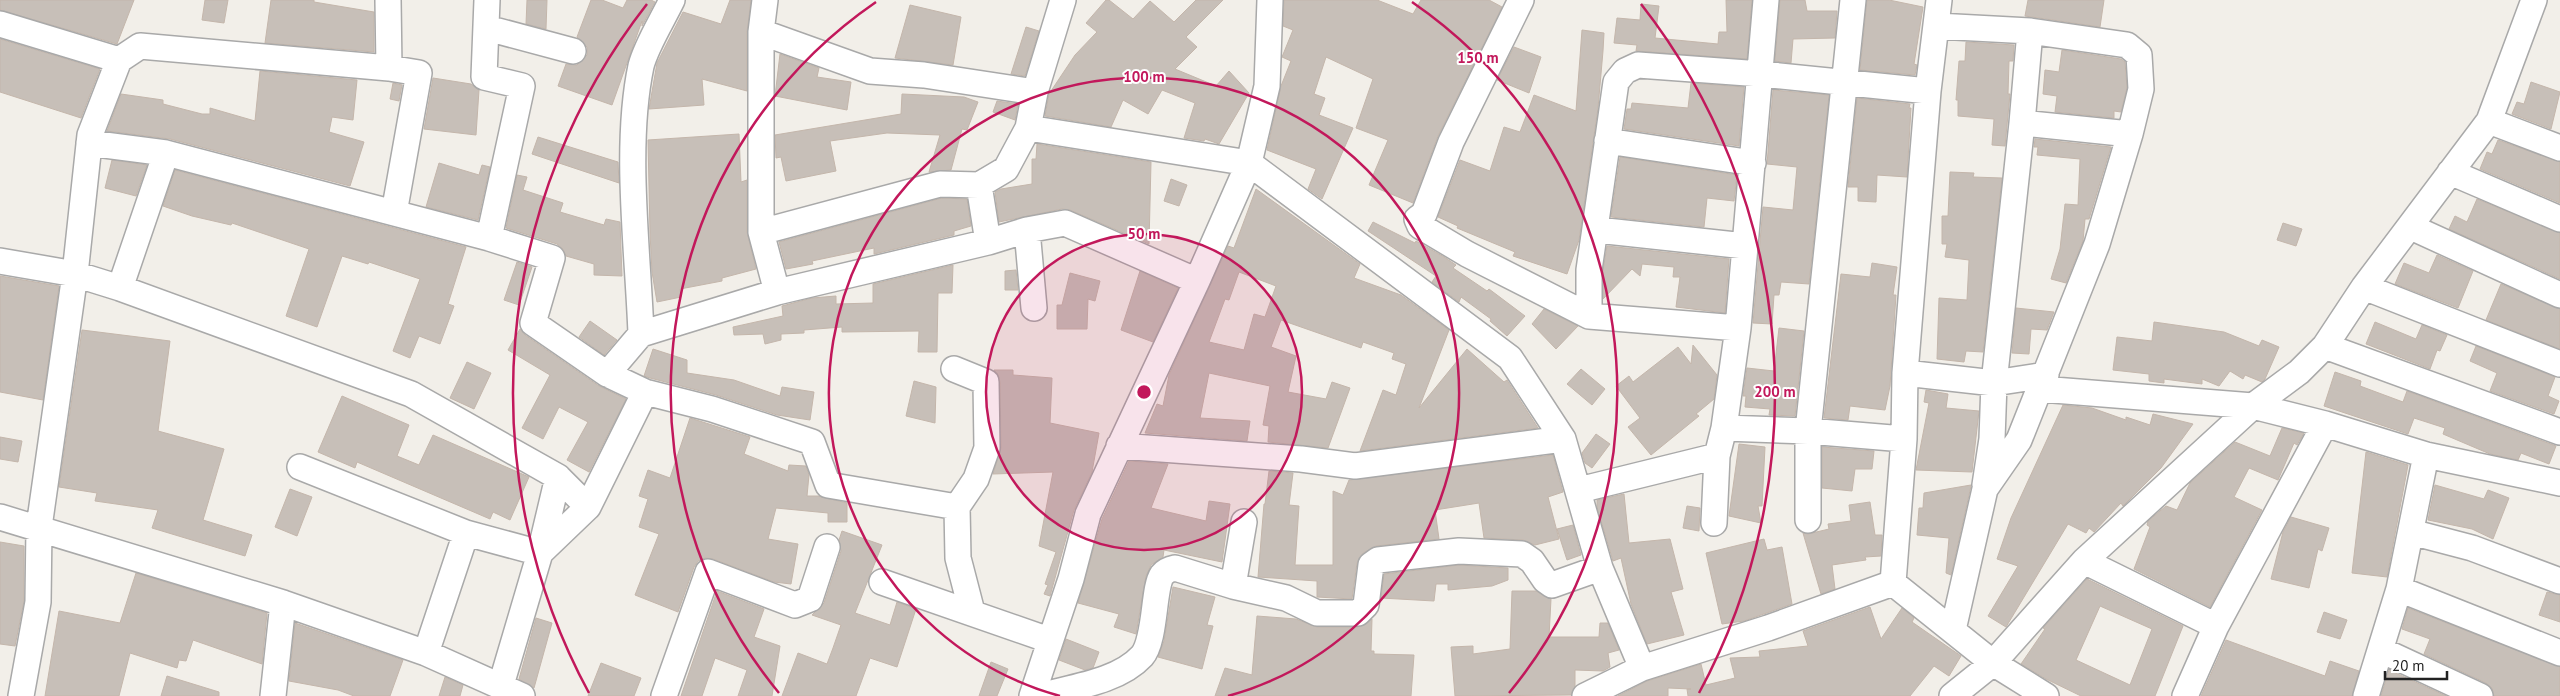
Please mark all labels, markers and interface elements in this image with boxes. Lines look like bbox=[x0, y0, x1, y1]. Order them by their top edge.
text: 150 m bbox=[1457, 48, 1499, 67]
text: 100 m bbox=[1123, 67, 1165, 86]
text: 50 m bbox=[1128, 224, 1160, 243]
text: 200 m bbox=[1754, 382, 1796, 401]
centre of rings bbox=[1135, 383, 1153, 401]
scale bar bbox=[2385, 648, 2448, 680]
text: 20 m bbox=[2392, 656, 2425, 675]

